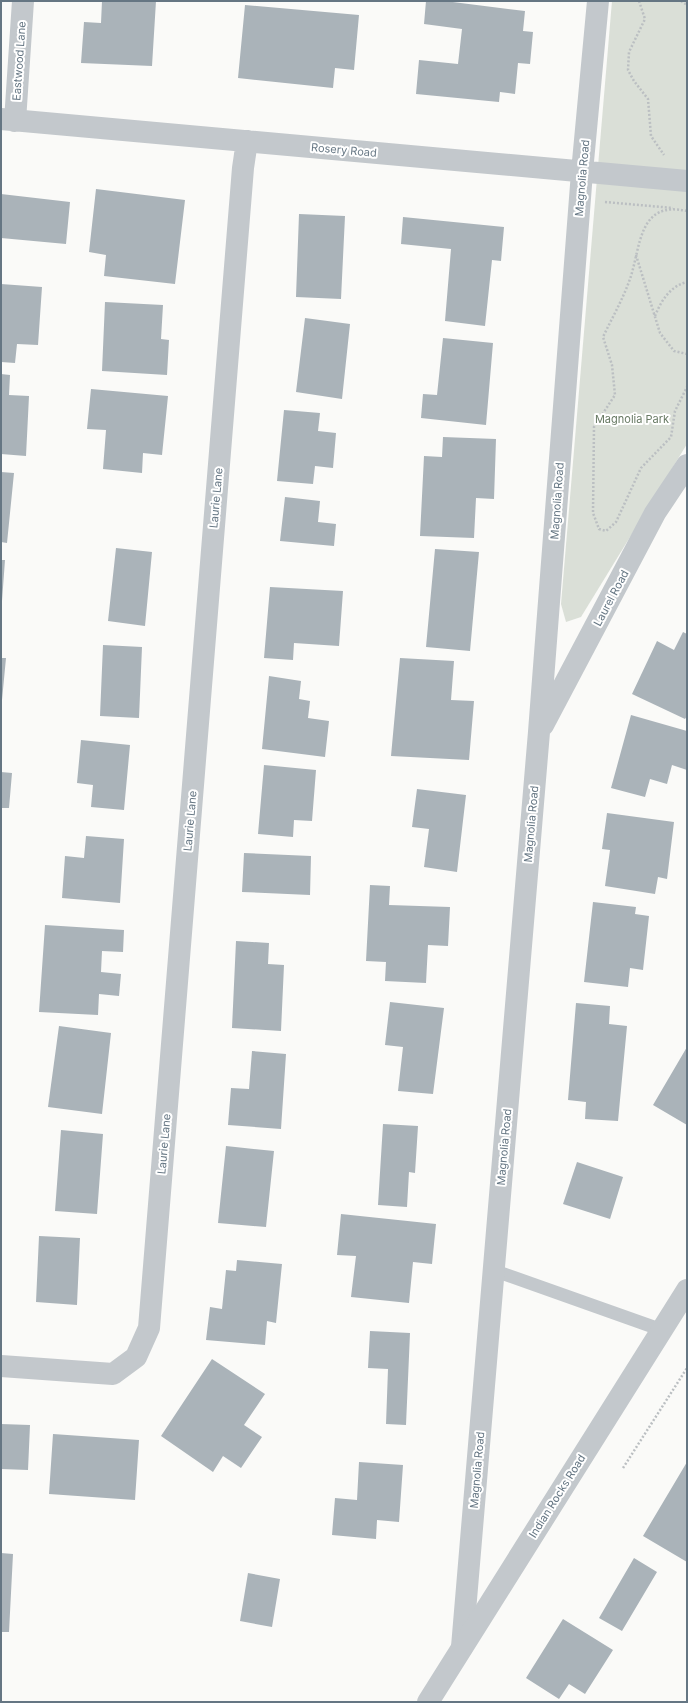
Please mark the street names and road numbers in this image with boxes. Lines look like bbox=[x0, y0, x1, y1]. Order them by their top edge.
street label: Eastwood Lane bbox=[9, 21, 29, 101]
street label: Magnolia Road bbox=[572, 139, 592, 217]
street label: Rosery Road bbox=[311, 140, 377, 160]
street label: Magnolia Road bbox=[547, 462, 567, 540]
street label: Laurie Lane bbox=[206, 467, 226, 529]
street label: Laurel Road bbox=[590, 568, 632, 628]
street label: Magnolia Road bbox=[521, 785, 541, 863]
street label: Laurie Lane bbox=[180, 790, 200, 852]
street label: Magnolia Road bbox=[494, 1108, 514, 1186]
street label: Laurie Lane bbox=[154, 1113, 174, 1175]
street label: Magnolia Road bbox=[467, 1431, 487, 1509]
street label: Indian Rocks Road bbox=[526, 1452, 588, 1540]

